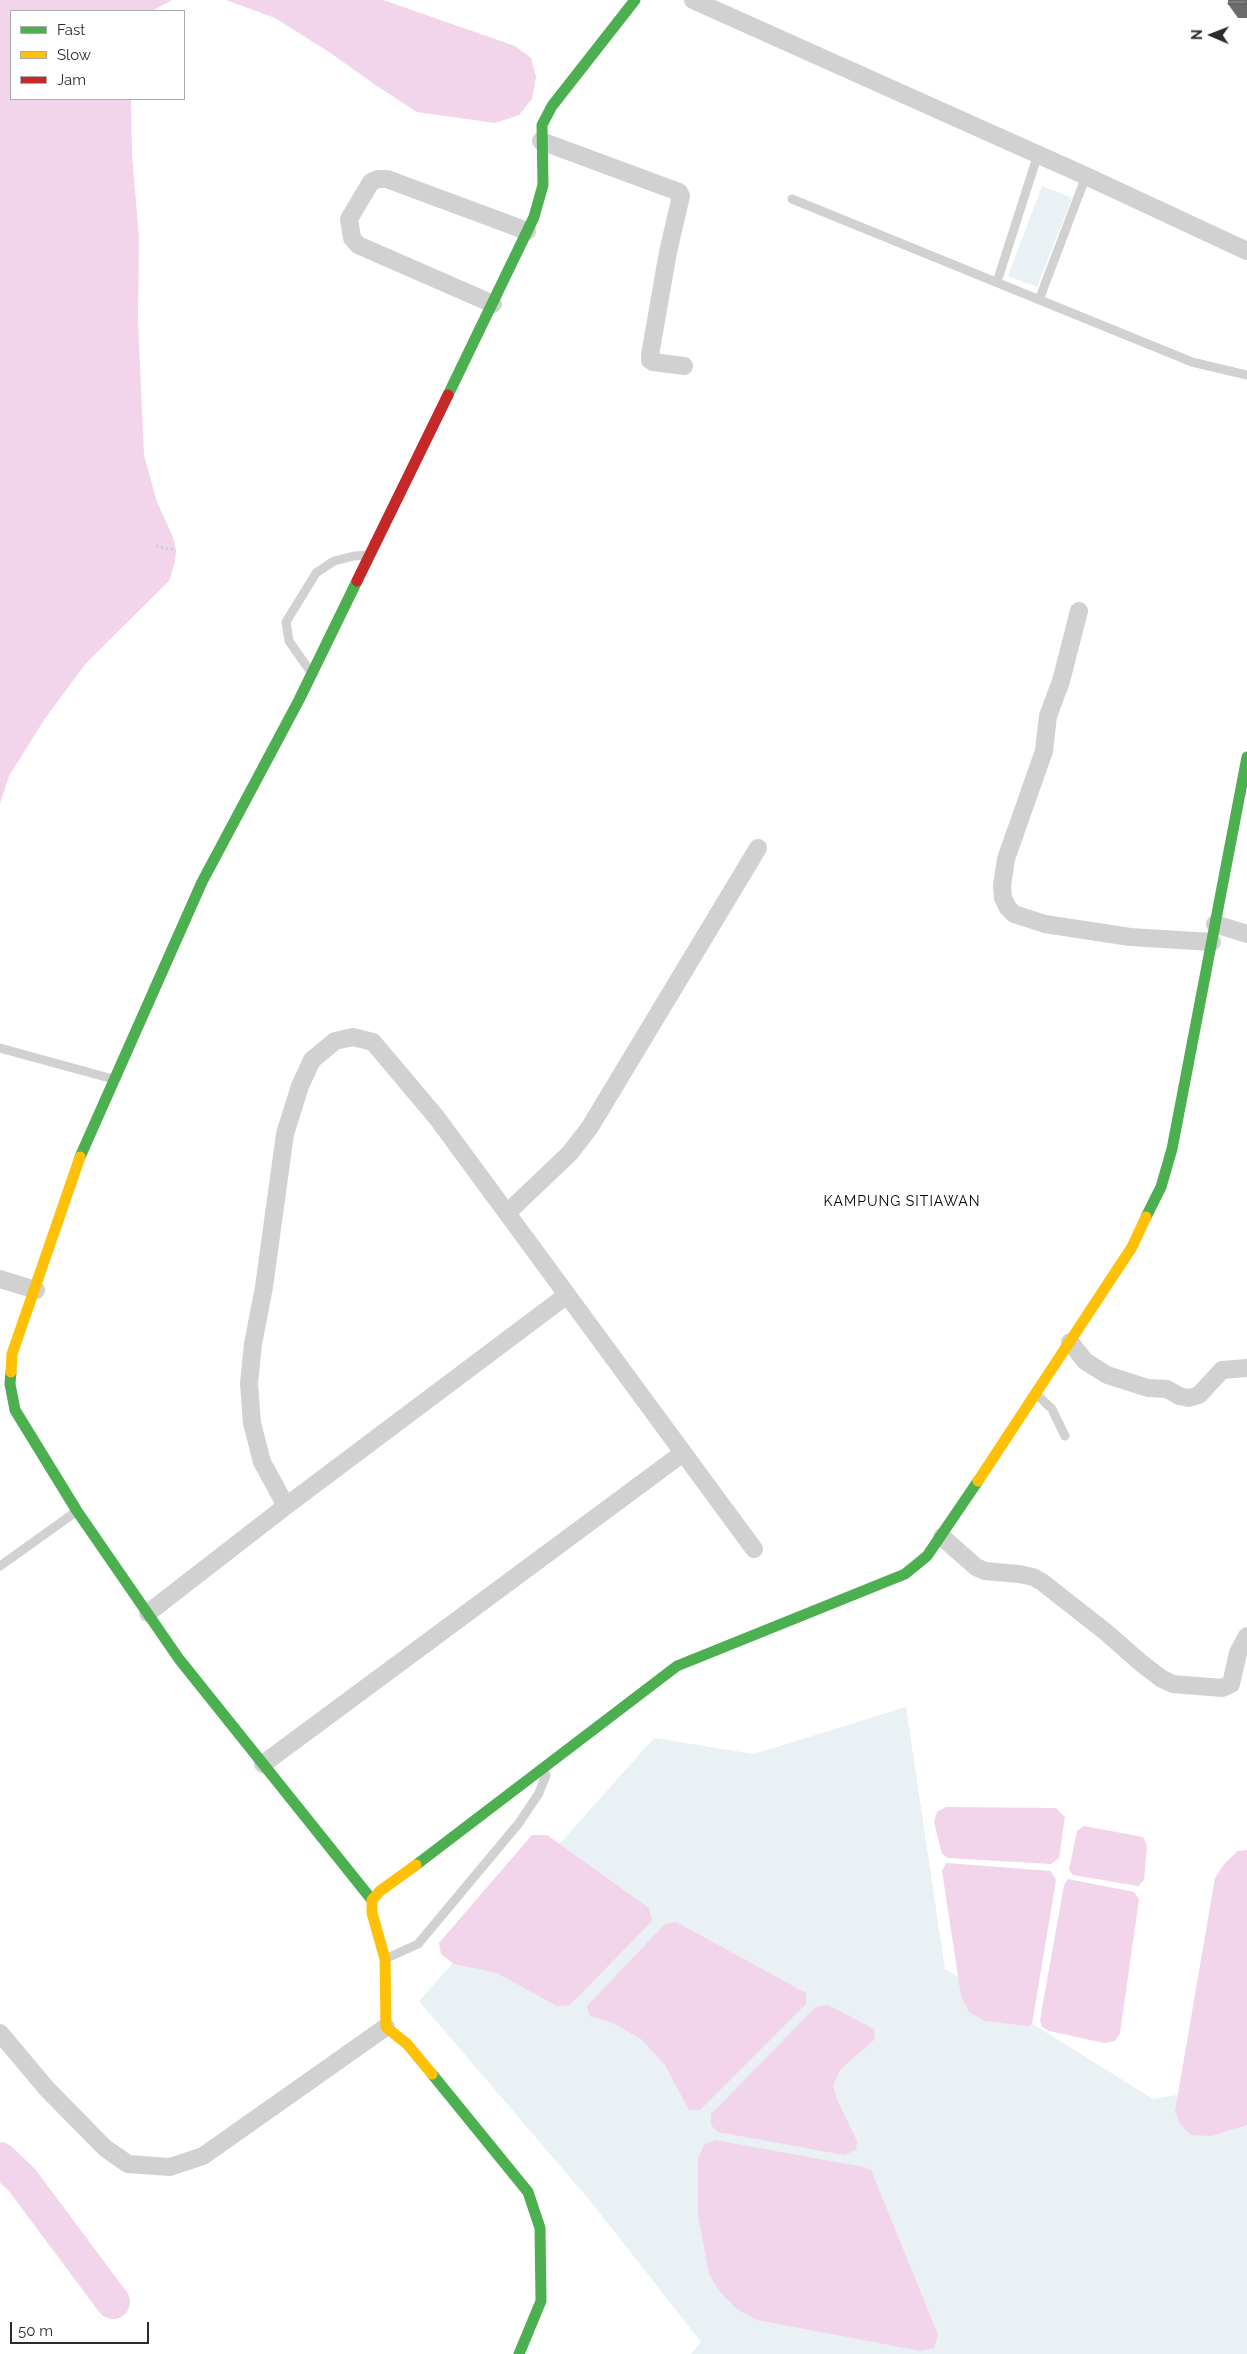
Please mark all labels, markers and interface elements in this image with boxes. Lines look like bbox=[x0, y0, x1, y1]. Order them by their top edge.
legend bbox=[10, 10, 185, 100]
north arrow bbox=[1187, 10, 1237, 60]
text: Fast bbox=[57, 21, 85, 39]
text: N bbox=[1189, 29, 1205, 40]
text: Slow bbox=[57, 46, 91, 64]
text: Jam bbox=[57, 71, 86, 89]
district label: KAMPUNG SITIAWAN bbox=[821, 1194, 983, 1210]
scale bar bbox=[12, 2312, 151, 2344]
text: 50 m bbox=[18, 2322, 53, 2340]

